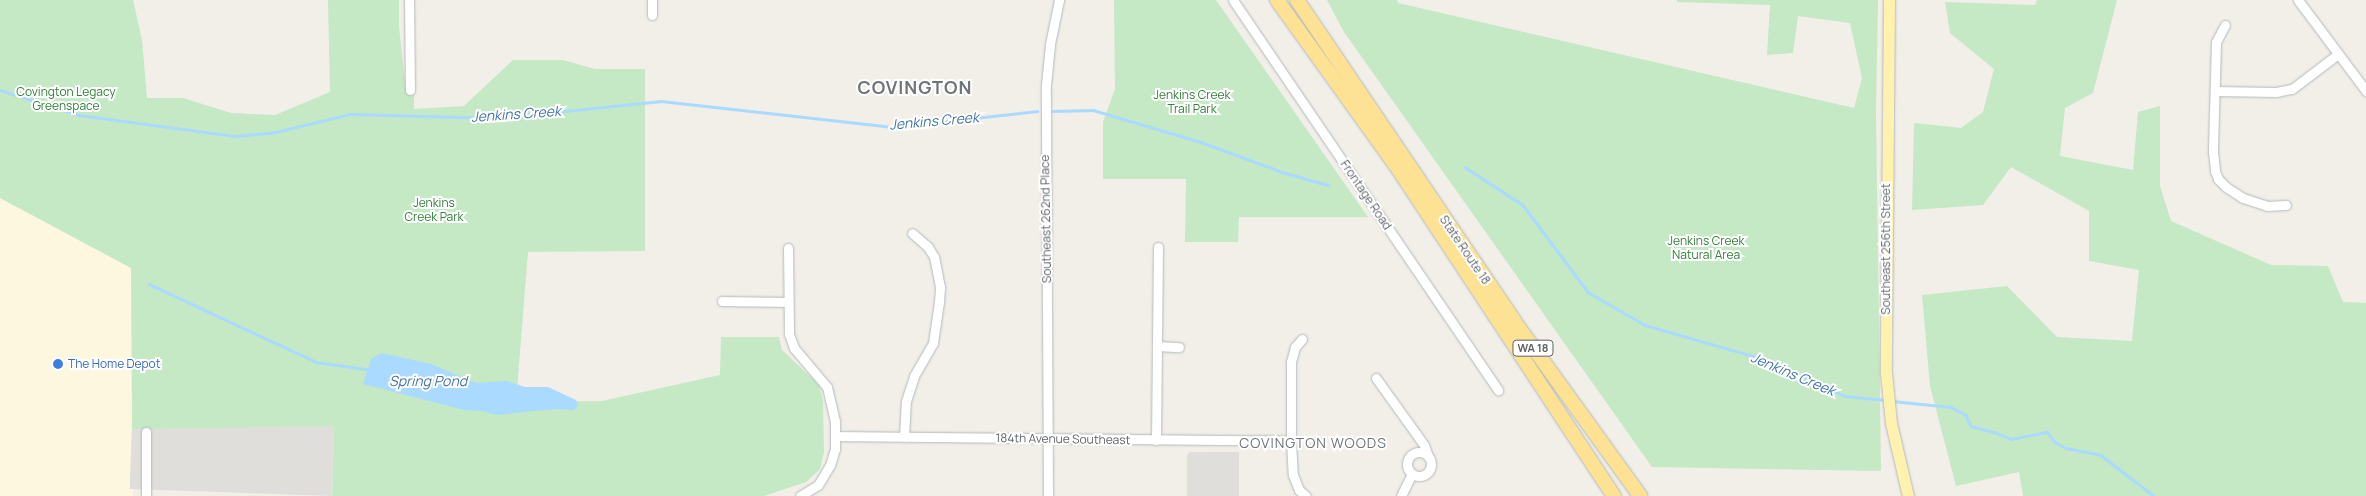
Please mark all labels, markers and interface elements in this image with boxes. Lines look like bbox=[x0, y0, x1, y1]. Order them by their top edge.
district label: COVINGTON bbox=[856, 76, 974, 98]
park label: Covington Legacy Greenspace bbox=[16, 85, 116, 113]
park label: Jenkins Creek Trail Park bbox=[1154, 88, 1230, 116]
water label: Jenkins Creek bbox=[471, 102, 561, 126]
water label: Jenkins Creek bbox=[889, 109, 979, 133]
street label: Southeast 262nd Place bbox=[1038, 155, 1054, 283]
street label: Frontage Road bbox=[1337, 157, 1395, 233]
street label: Southeast 256th Street bbox=[1879, 183, 1893, 315]
park label: Jenkins Creek Park bbox=[404, 196, 464, 224]
street label: State Route 18 bbox=[1437, 213, 1493, 287]
park label: Jenkins Creek Natural Area bbox=[1668, 234, 1744, 262]
road number: WA 18 bbox=[1512, 339, 1554, 356]
water label: Jenkins Creek bbox=[1748, 349, 1838, 399]
place label: The Home Depot bbox=[68, 357, 160, 371]
marker: The Home Depot bbox=[52, 358, 64, 370]
water label: Spring Pond bbox=[389, 373, 467, 389]
street label: 184th Avenue Southeast bbox=[996, 431, 1130, 447]
district label: COVINGTON WOODS bbox=[1237, 435, 1389, 451]

